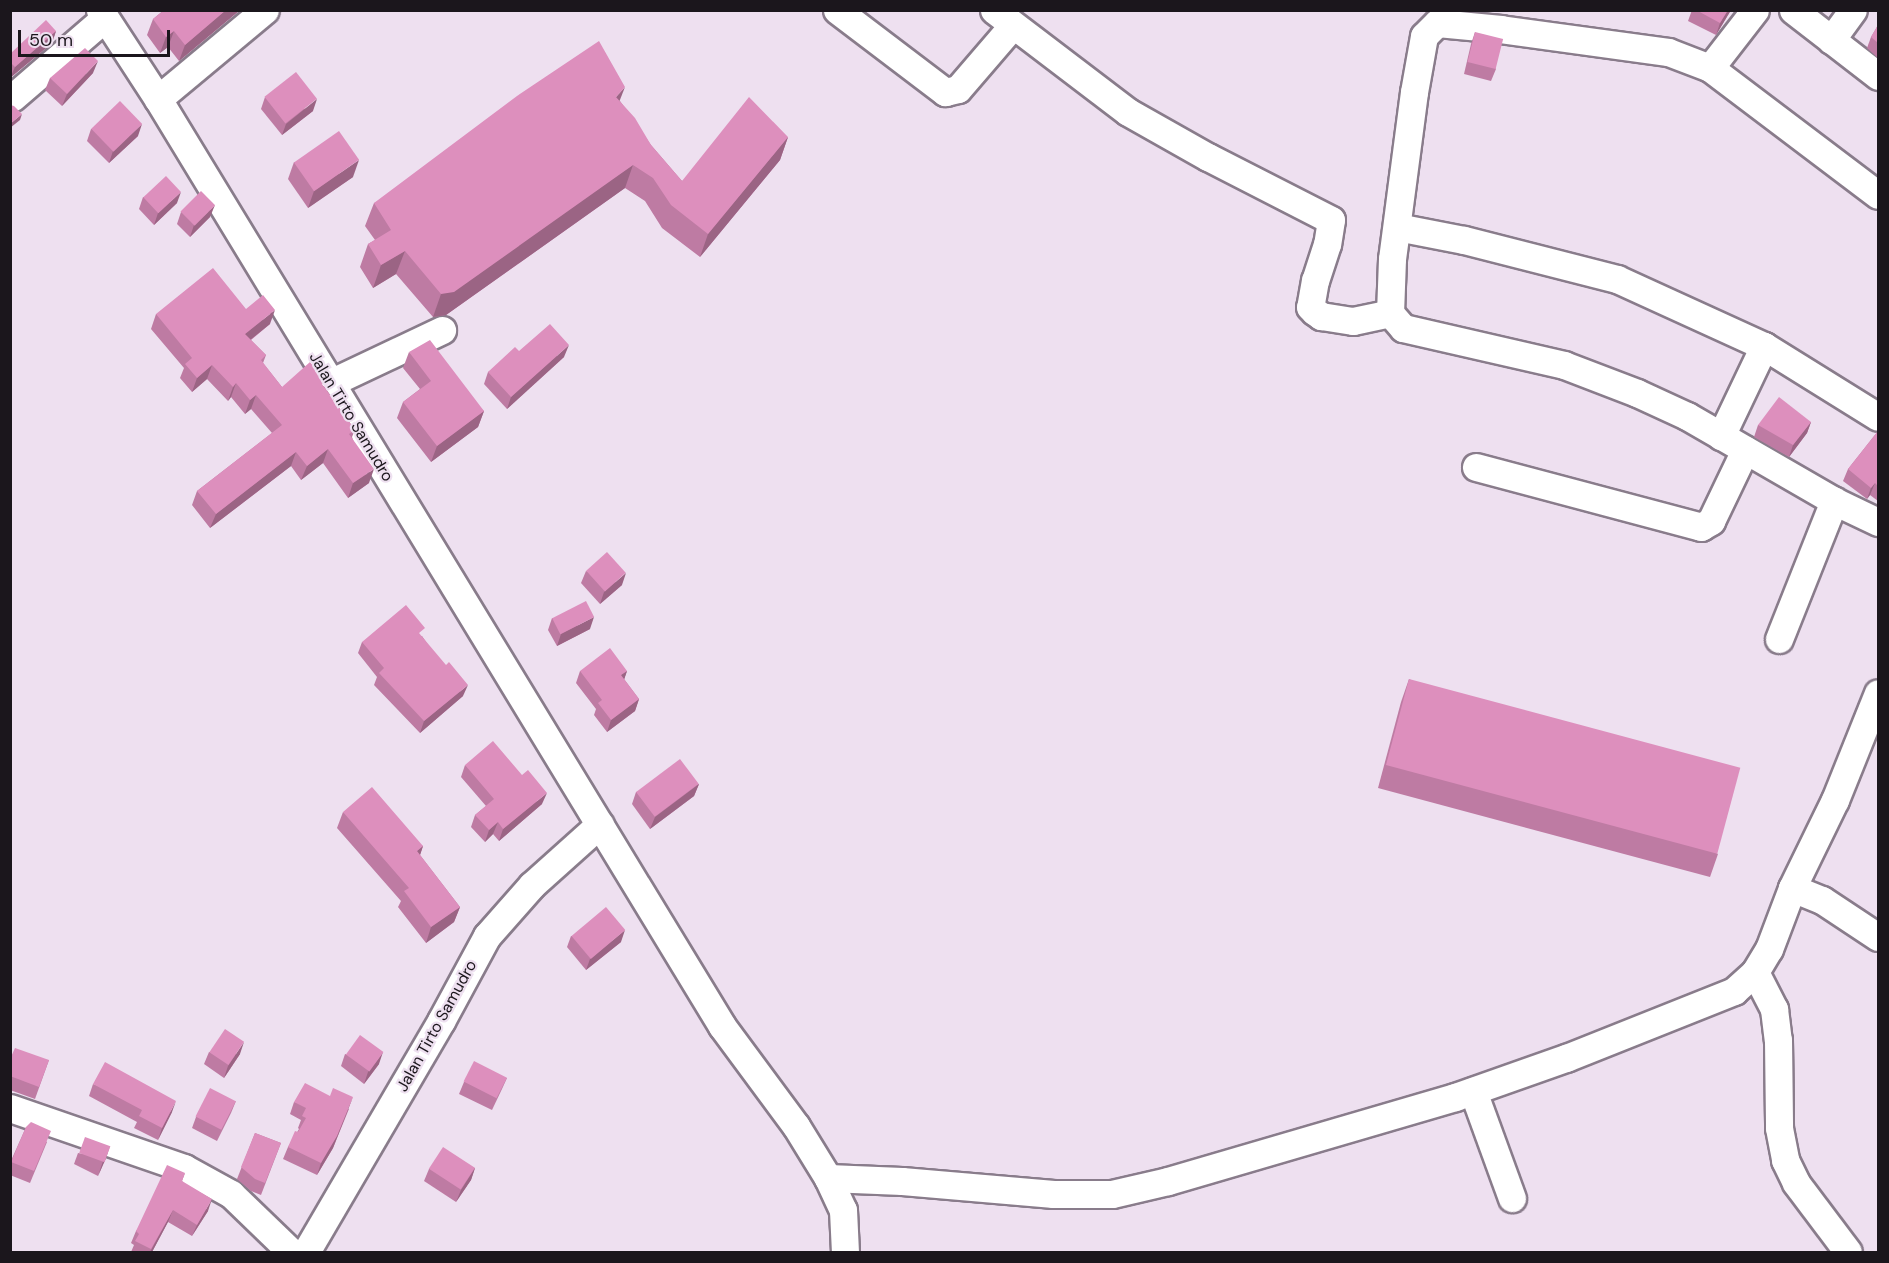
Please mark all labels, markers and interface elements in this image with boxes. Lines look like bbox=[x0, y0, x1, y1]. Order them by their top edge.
scale bar bbox=[21, 18, 172, 56]
text: 50 m bbox=[29, 28, 73, 52]
street label: Jalan Tirto Samudro bbox=[305, 349, 397, 485]
street label: Jalan Tirto Samudro bbox=[393, 957, 481, 1095]

